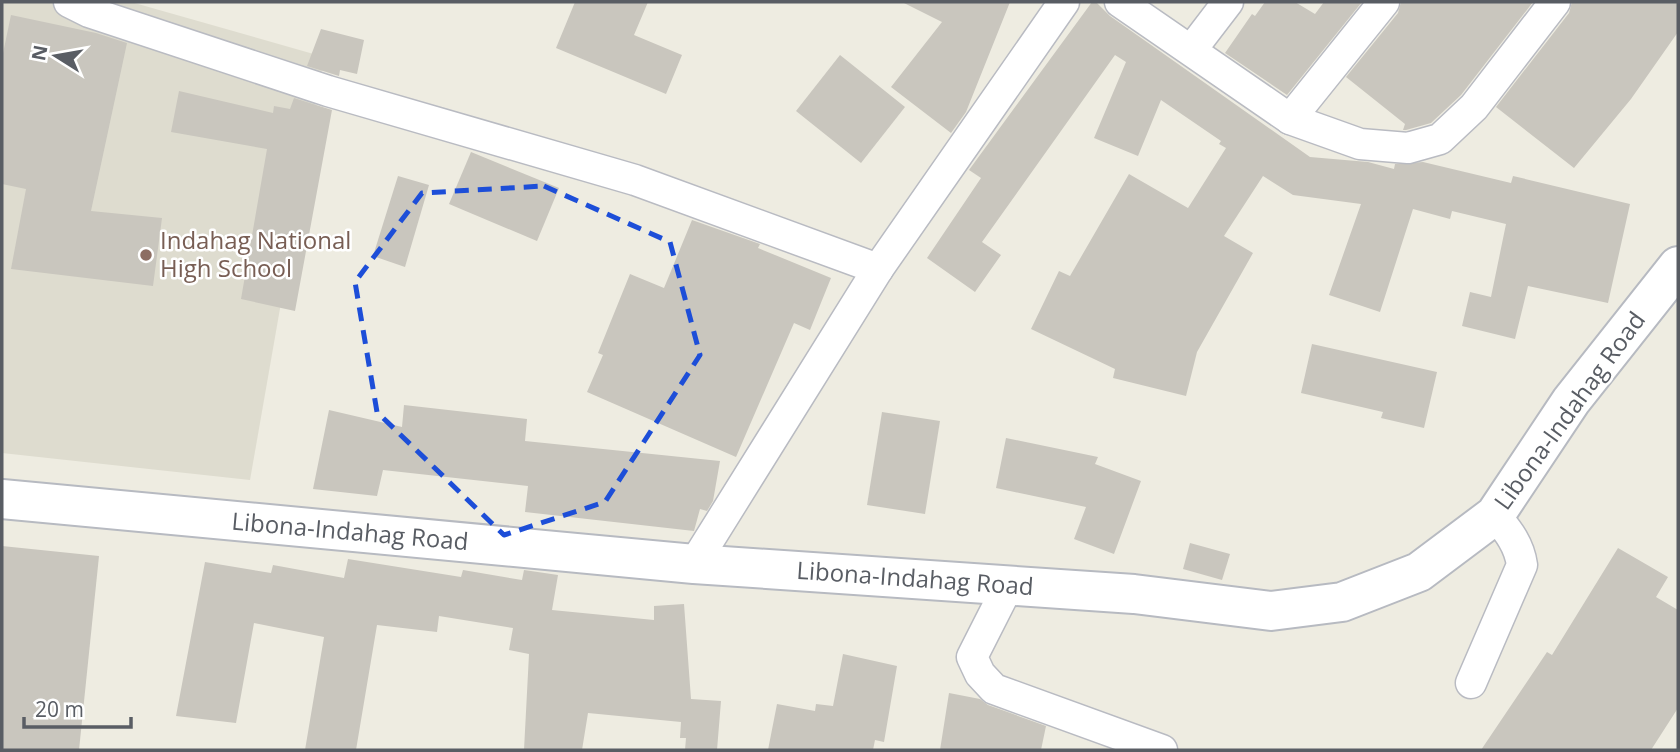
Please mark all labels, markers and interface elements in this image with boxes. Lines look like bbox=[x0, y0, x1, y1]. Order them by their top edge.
north arrow bbox=[21, 21, 91, 91]
text: N bbox=[25, 43, 54, 63]
place label: Indahag National High School bbox=[160, 223, 351, 284]
marker: Indahag National High School bbox=[138, 247, 154, 263]
street label: Libona-Indahag Road bbox=[1486, 304, 1652, 516]
street label: Libona-Indahag Road bbox=[230, 504, 470, 557]
street label: Libona-Indahag Road bbox=[795, 553, 1035, 602]
scale bar bbox=[24, 686, 131, 730]
text: 20 m bbox=[35, 695, 84, 723]

